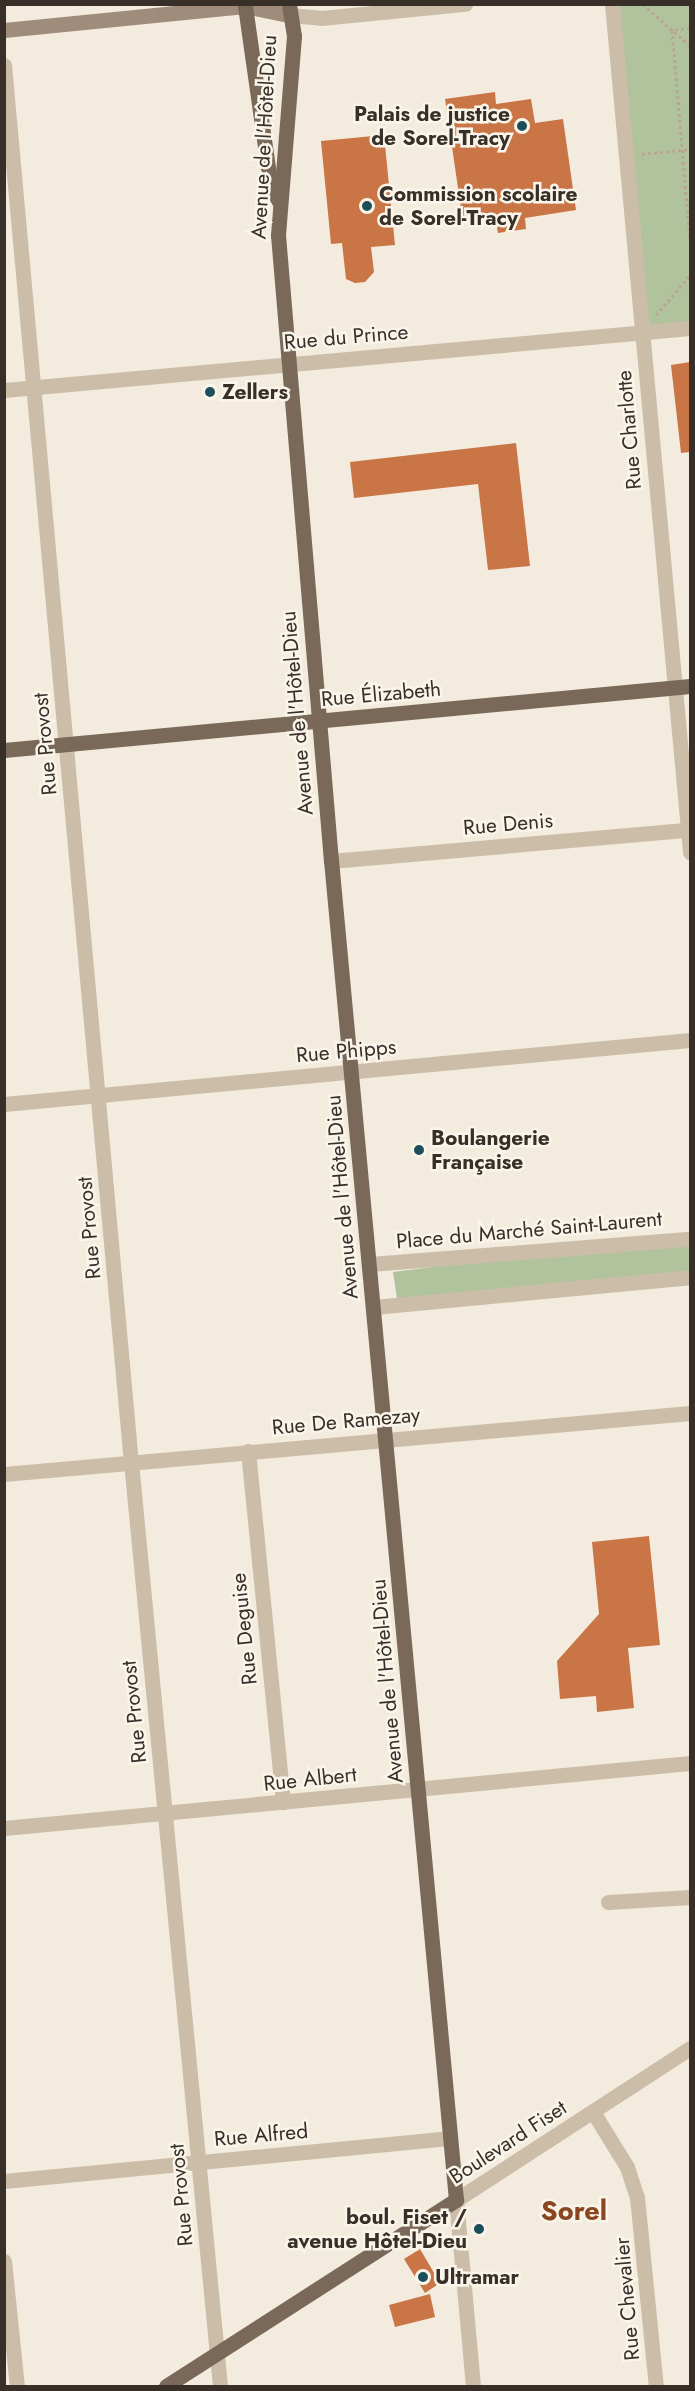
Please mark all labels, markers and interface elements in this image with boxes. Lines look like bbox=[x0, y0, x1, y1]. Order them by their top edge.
street label: Avenue de l'Hôtel-Dieu bbox=[246, 34, 282, 240]
place label: Palais de justice de Sorel-Tracy bbox=[354, 101, 510, 151]
marker: Palais de justice de Sorel-Tracy bbox=[515, 119, 529, 133]
place label: Commission scolaire de Sorel-Tracy bbox=[379, 181, 578, 231]
marker: Commission scolaire de Sorel-Tracy bbox=[360, 199, 374, 213]
street label: Rue du Prince bbox=[283, 319, 409, 355]
street label: Rue Charlotte bbox=[611, 369, 647, 491]
place label: Zellers bbox=[222, 379, 288, 405]
marker: Zellers bbox=[203, 385, 217, 399]
street label: Avenue de l'Hôtel-Dieu bbox=[276, 610, 318, 816]
street label: Rue Élizabeth bbox=[320, 676, 442, 712]
street label: Rue Provost bbox=[28, 692, 62, 796]
street label: Rue Denis bbox=[462, 808, 554, 840]
street label: Rue Phipps bbox=[295, 1034, 397, 1068]
street label: Avenue de l'Hôtel-Dieu bbox=[321, 1094, 363, 1300]
place label: Boulangerie Française bbox=[431, 1125, 550, 1175]
marker: Boulangerie Française bbox=[412, 1143, 426, 1157]
street label: Rue Provost bbox=[72, 1176, 106, 1280]
street label: Place du Marché Saint-Laurent bbox=[395, 1206, 663, 1254]
street label: Rue De Ramezay bbox=[271, 1402, 421, 1440]
street label: Rue Deguise bbox=[226, 1572, 262, 1686]
street label: Avenue de l'Hôtel-Dieu bbox=[366, 1578, 408, 1784]
street label: Rue Provost bbox=[116, 1660, 152, 1764]
street label: Rue Albert bbox=[262, 1762, 358, 1796]
street label: Boulevard Fiset bbox=[445, 2095, 571, 2189]
street label: Rue Alfred bbox=[213, 2118, 309, 2152]
street label: Rue Provost bbox=[164, 2143, 198, 2247]
district label: Sorel bbox=[541, 2195, 607, 2227]
place label: boul. Fiset / avenue Hôtel-Dieu bbox=[287, 2204, 467, 2254]
marker: boul. Fiset / avenue Hôtel-Dieu bbox=[472, 2222, 486, 2236]
street label: Rue Chevalier bbox=[609, 2236, 645, 2362]
place label: Ultramar bbox=[435, 2264, 519, 2290]
marker: Ultramar bbox=[416, 2270, 430, 2284]

